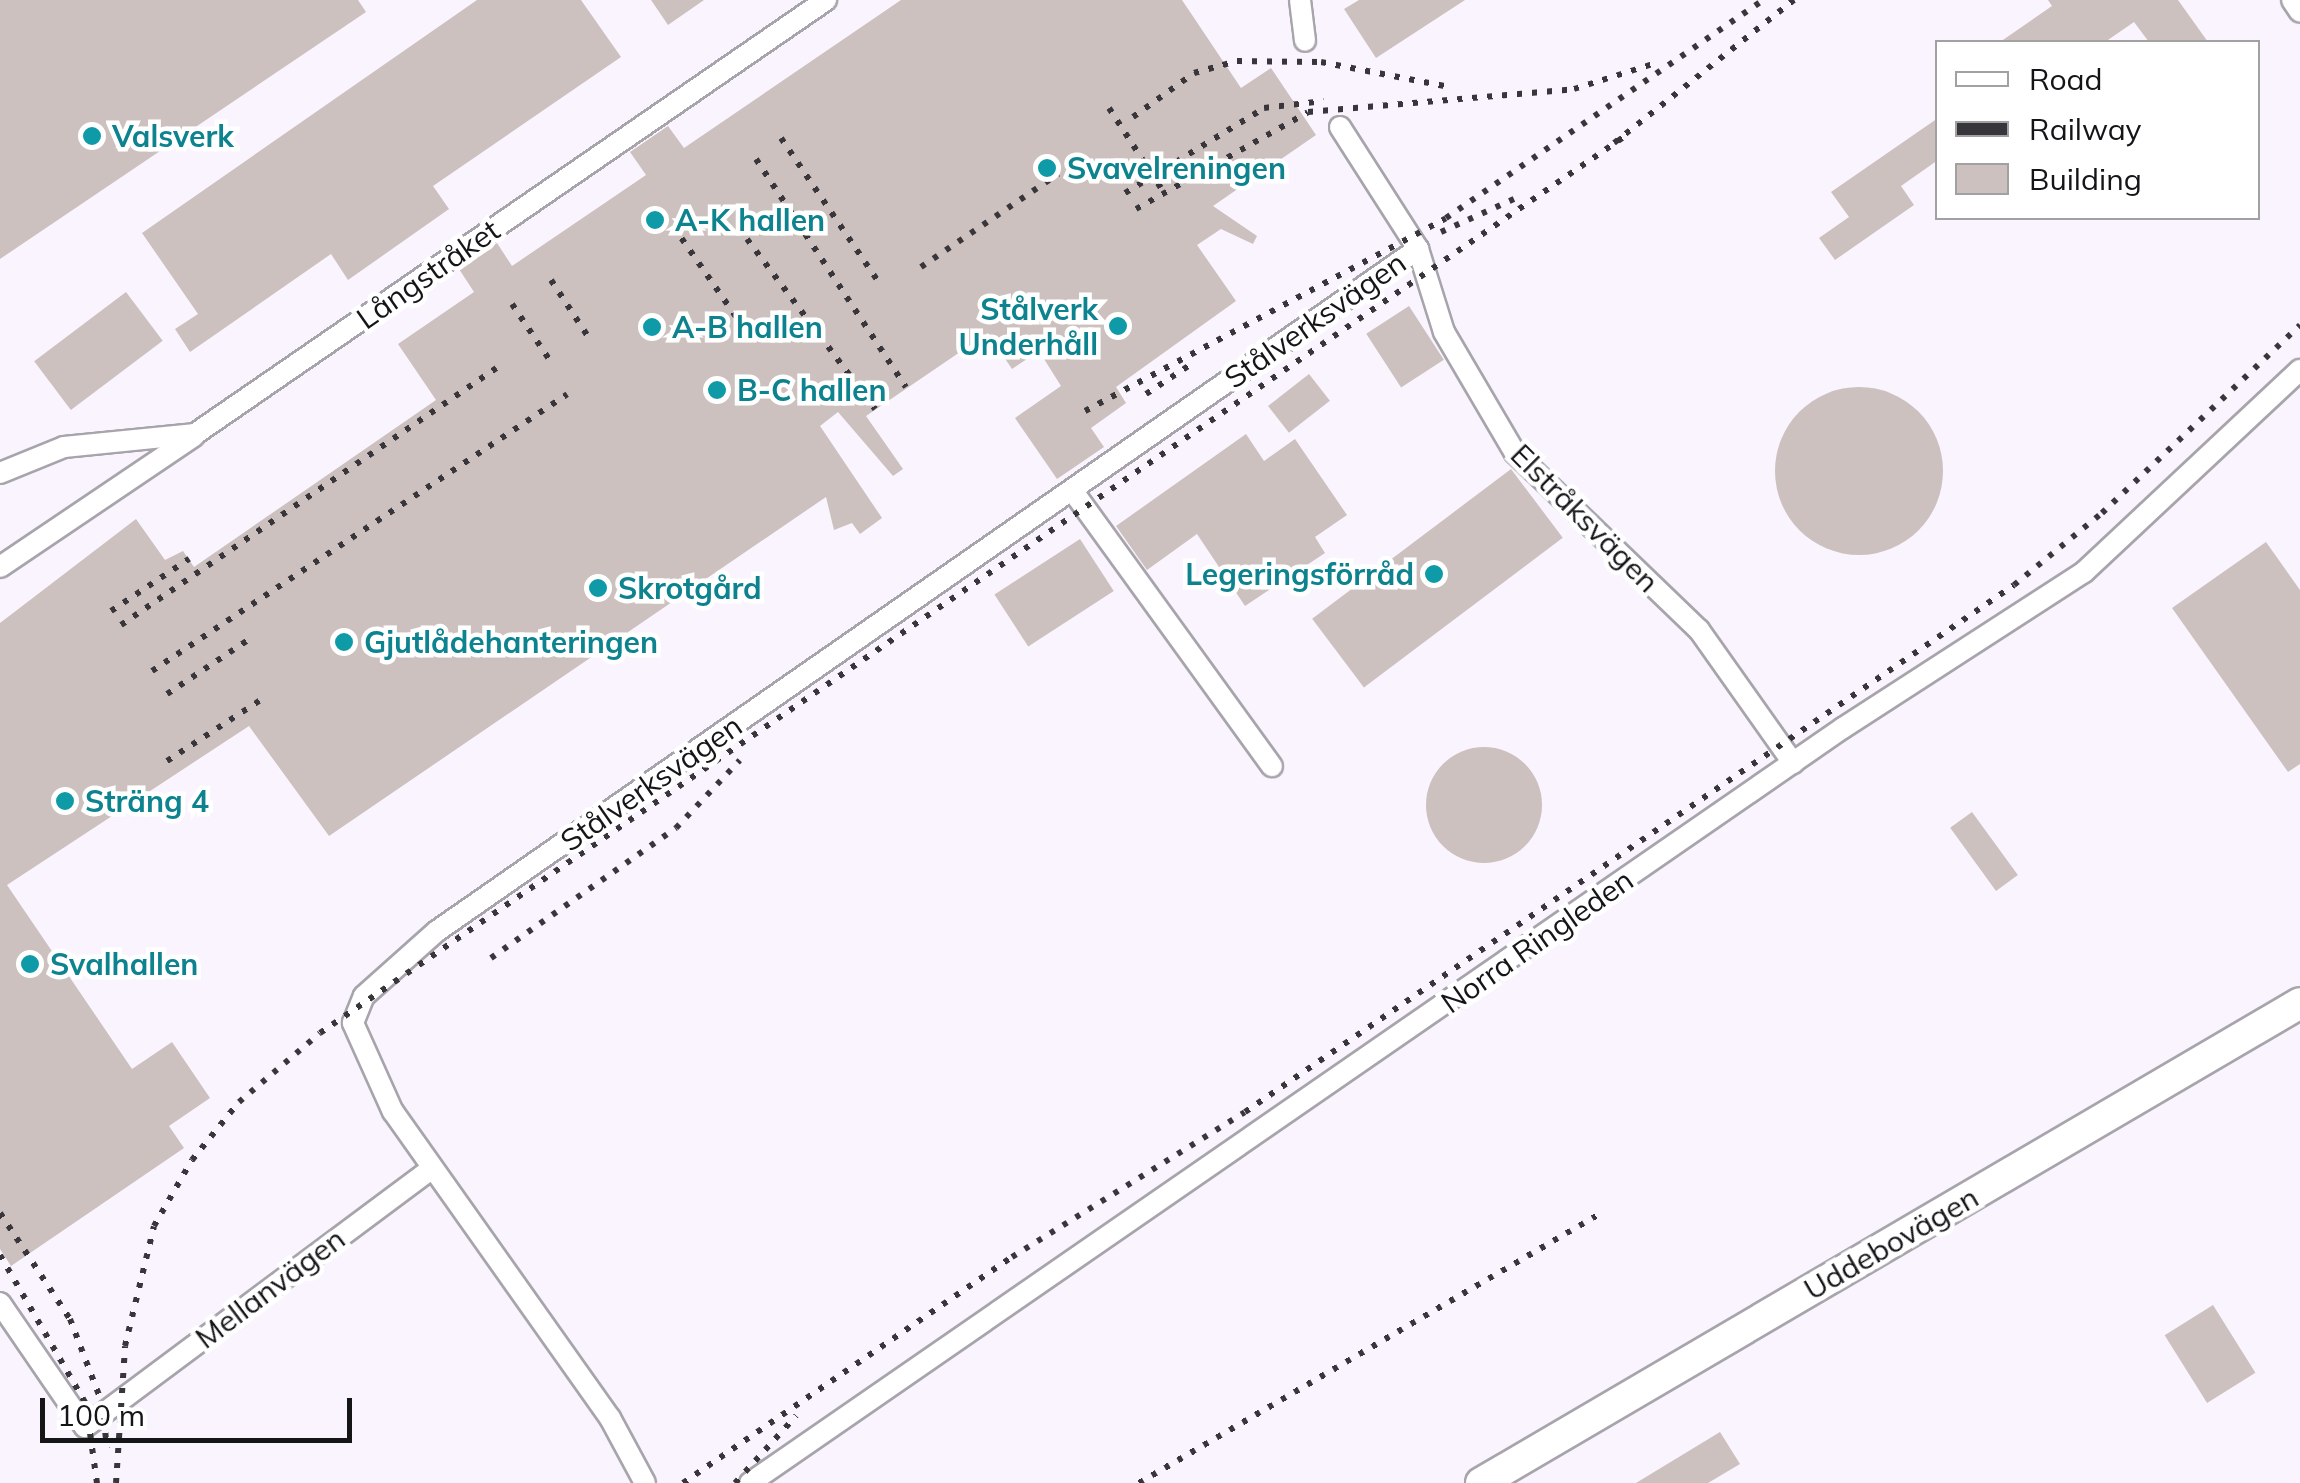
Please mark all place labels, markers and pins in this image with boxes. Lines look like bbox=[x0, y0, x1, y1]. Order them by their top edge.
place label: Valsverk bbox=[112, 118, 234, 154]
marker: Valsverk bbox=[81, 125, 103, 147]
place label: Svavelreningen bbox=[1067, 150, 1286, 186]
marker: Svavelreningen bbox=[1036, 157, 1058, 179]
place label: A-K hallen bbox=[675, 202, 825, 238]
marker: A-K hallen bbox=[644, 209, 666, 231]
place label: Stålverk Underhåll bbox=[959, 291, 1098, 362]
place label: A-B hallen bbox=[672, 309, 823, 345]
marker: Stålverk Underhåll bbox=[1107, 315, 1129, 337]
marker: A-B hallen bbox=[641, 316, 663, 338]
place label: B-C hallen bbox=[737, 372, 887, 408]
marker: B-C hallen bbox=[706, 379, 728, 401]
place label: Legeringsförråd bbox=[1185, 556, 1414, 592]
marker: Legeringsförråd bbox=[1423, 563, 1445, 585]
place label: Skrotgård bbox=[618, 570, 762, 606]
marker: Skrotgård bbox=[587, 577, 609, 599]
place label: Gjutlådehanteringen bbox=[364, 624, 658, 660]
marker: Gjutlådehanteringen bbox=[333, 631, 355, 653]
place label: Sträng 4 bbox=[85, 783, 209, 819]
marker: Sträng 4 bbox=[54, 790, 76, 812]
place label: Svalhallen bbox=[50, 946, 198, 982]
marker: Svalhallen bbox=[19, 953, 41, 975]

